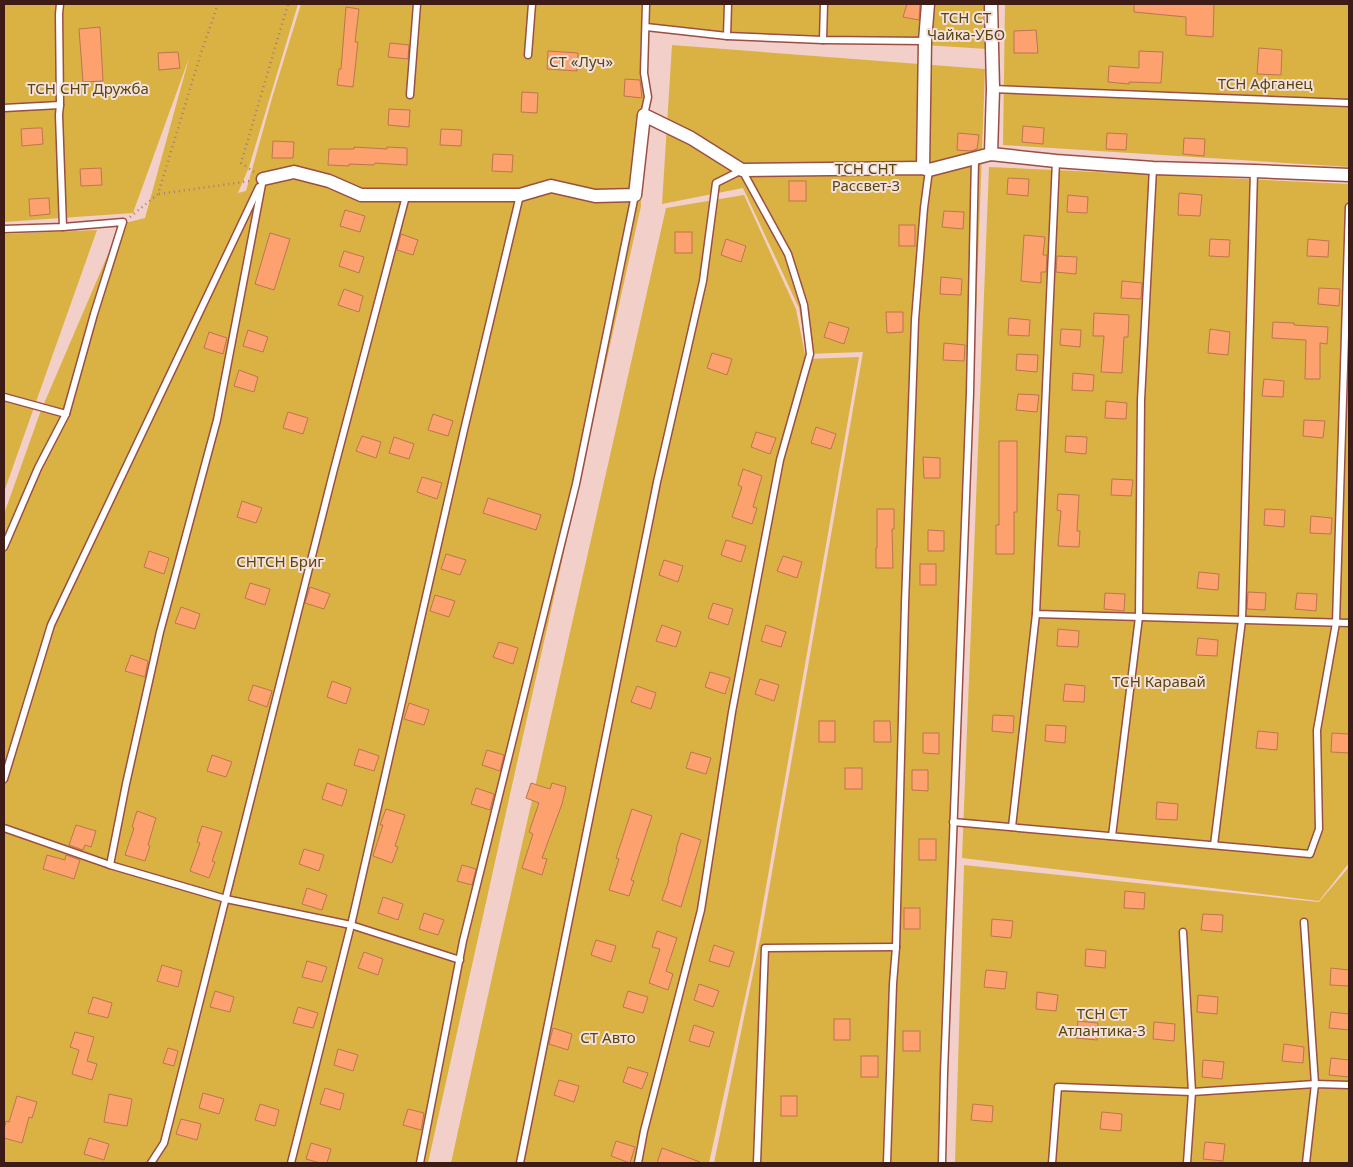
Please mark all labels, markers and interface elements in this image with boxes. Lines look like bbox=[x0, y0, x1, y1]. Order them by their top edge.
park label: ТСН СТ Чайка-УБО bbox=[927, 7, 1005, 44]
park label: СТ «Луч» bbox=[549, 51, 613, 71]
park label: ТСН Афганец bbox=[1218, 73, 1313, 93]
park label: ТСН СНТ Дружба bbox=[27, 78, 149, 98]
park label: ТСН СНТ Рассвет-3 bbox=[832, 158, 900, 195]
park label: СНТСН Бриг bbox=[236, 551, 324, 571]
park label: ТСН Каравай bbox=[1112, 671, 1206, 691]
park label: ТСН СТ Атлантика-3 bbox=[1058, 1003, 1146, 1040]
park label: СТ Авто bbox=[580, 1027, 636, 1047]

